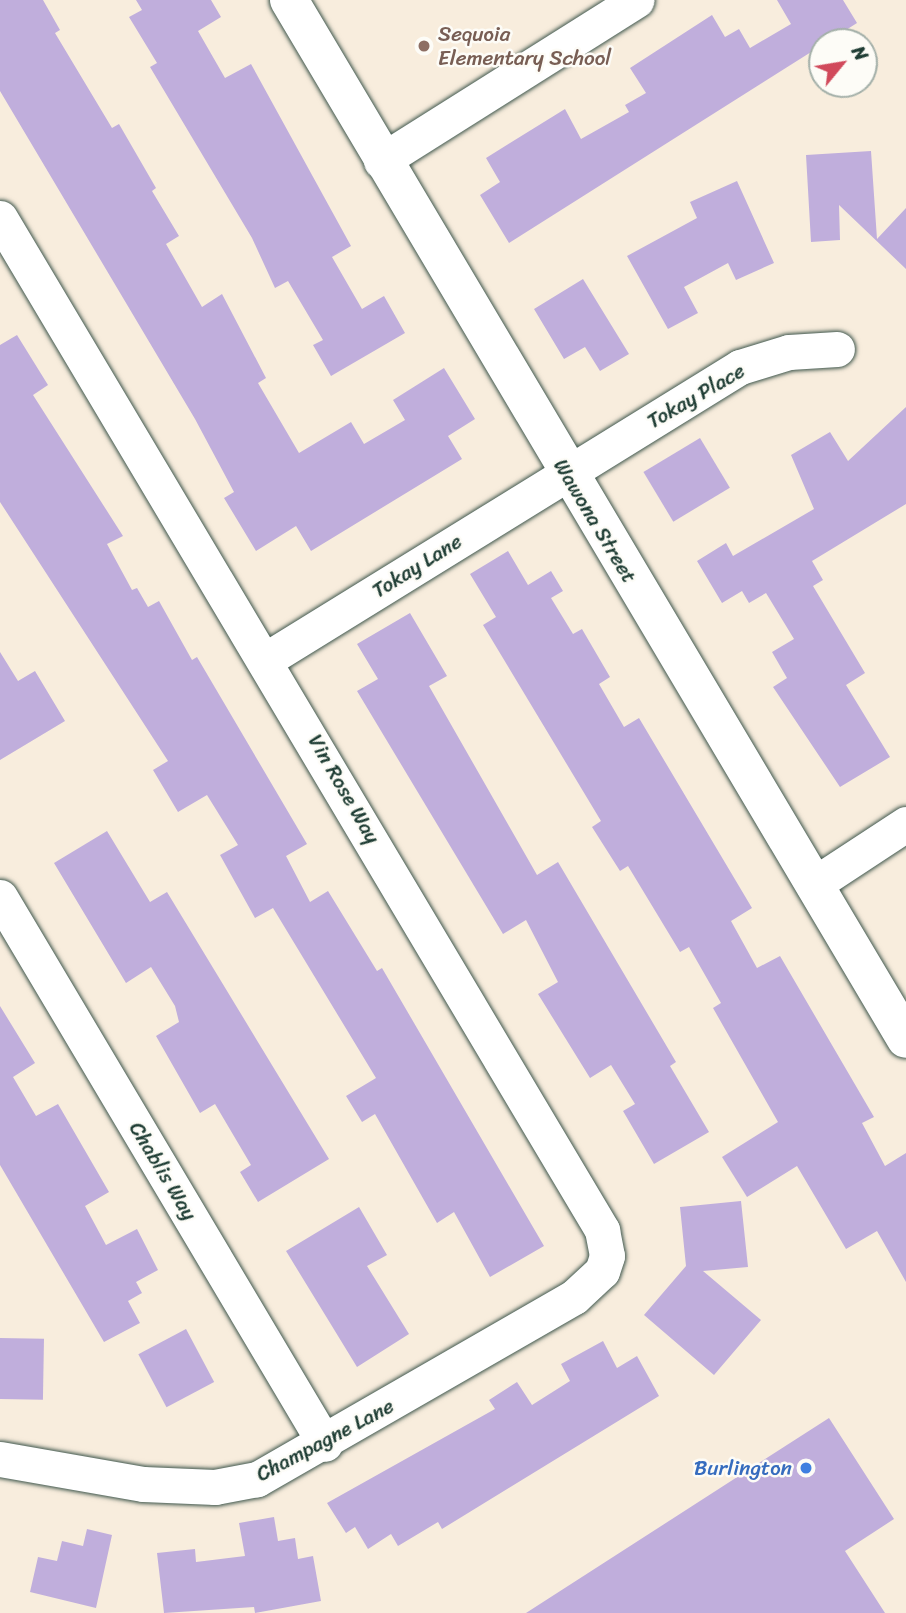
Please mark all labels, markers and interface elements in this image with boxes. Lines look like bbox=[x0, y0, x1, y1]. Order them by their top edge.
place label: Sequoia Elementary School bbox=[438, 21, 611, 71]
north arrow bbox=[808, 28, 878, 98]
marker: Sequoia Elementary School bbox=[416, 38, 432, 54]
text: N bbox=[842, 39, 877, 67]
street label: Tokay Place bbox=[642, 358, 750, 434]
street label: Wawona Street bbox=[548, 454, 642, 588]
street label: Tokay Lane bbox=[368, 529, 466, 603]
street label: Vin Rose Way bbox=[303, 730, 385, 848]
street label: Chablis Way bbox=[124, 1117, 202, 1225]
street label: Champagne Lane bbox=[252, 1393, 398, 1487]
place label: Burlington bbox=[694, 1455, 792, 1481]
marker: Burlington bbox=[798, 1460, 814, 1476]

